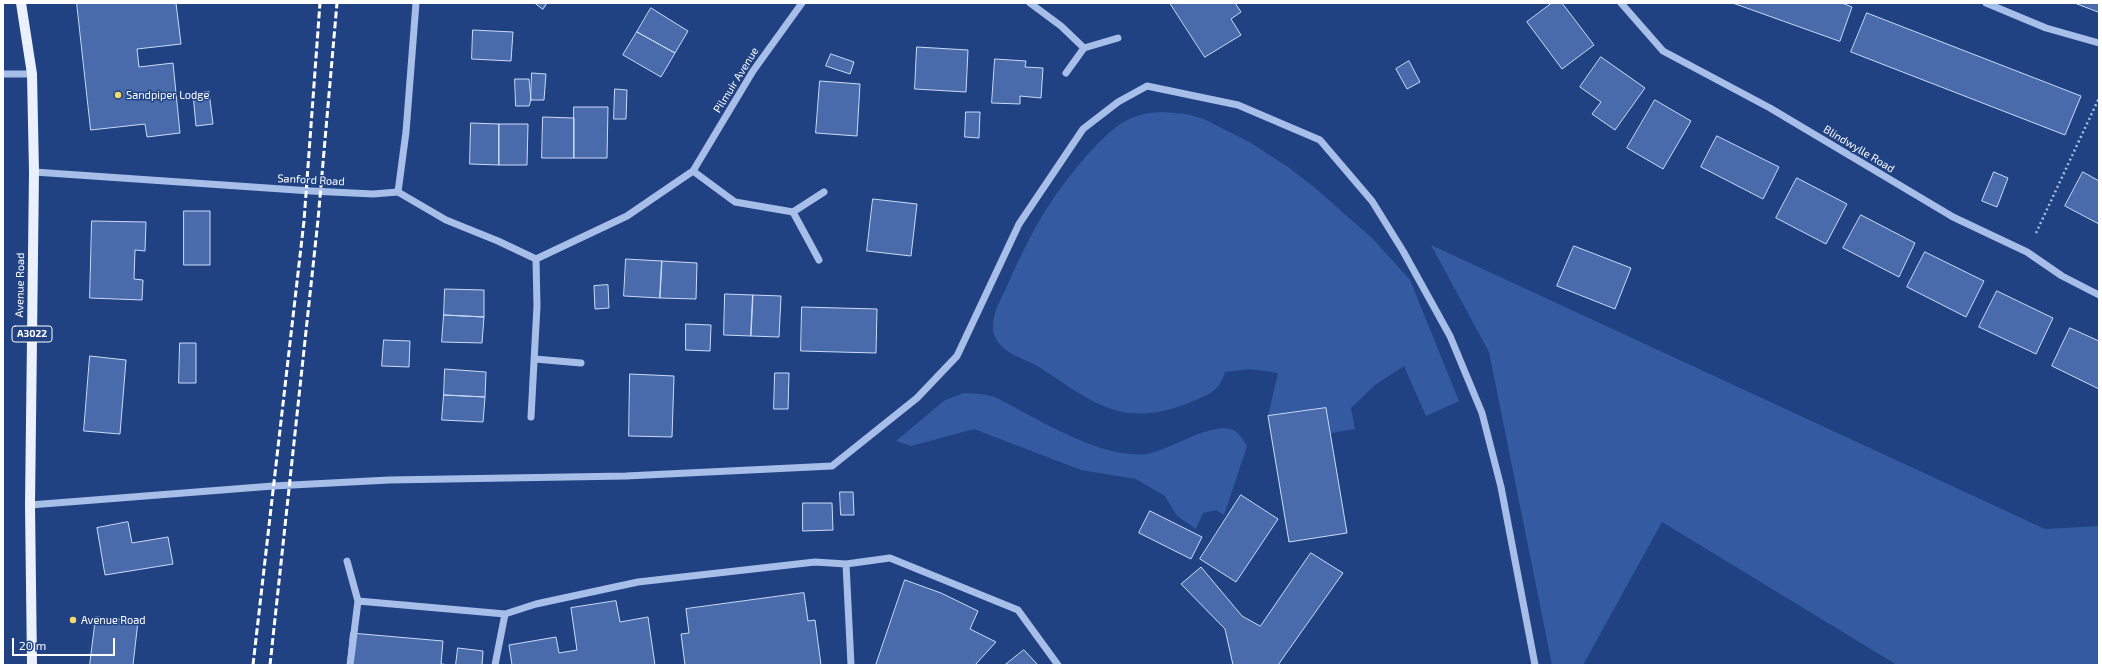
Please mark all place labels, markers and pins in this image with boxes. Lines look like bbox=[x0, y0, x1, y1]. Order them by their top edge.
place label: Sandpiper Lodge bbox=[126, 88, 209, 102]
marker: Sandpiper Lodge bbox=[113, 90, 123, 100]
place label: Avenue Road bbox=[81, 613, 146, 627]
marker: Avenue Road bbox=[68, 615, 78, 625]

